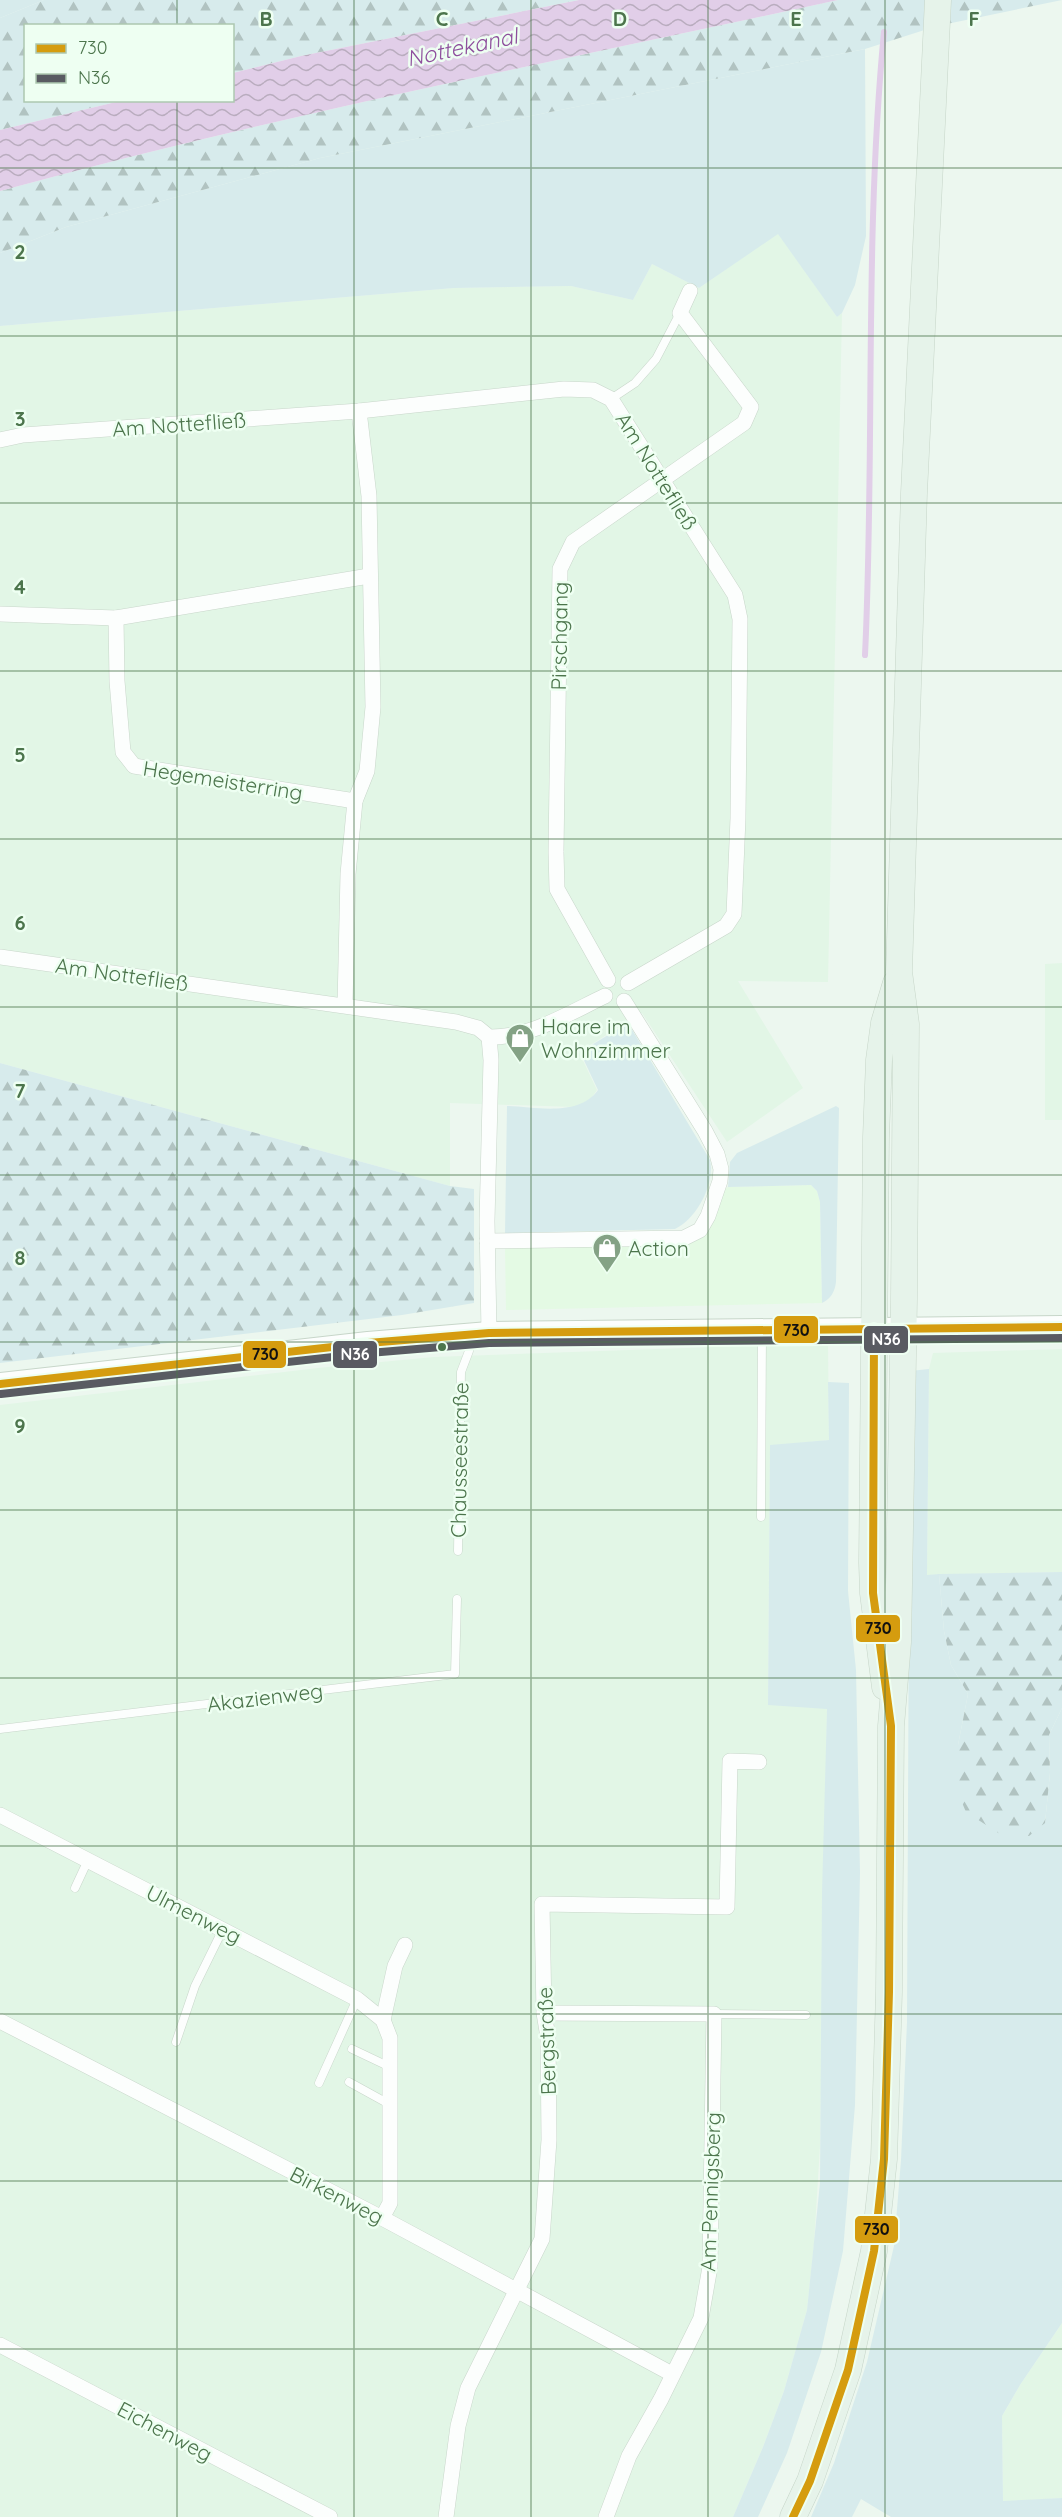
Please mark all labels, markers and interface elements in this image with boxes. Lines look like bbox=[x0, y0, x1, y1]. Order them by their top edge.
text: B bbox=[259, 6, 273, 31]
text: C bbox=[436, 6, 449, 31]
text: D bbox=[613, 6, 627, 31]
text: E bbox=[790, 6, 802, 31]
text: F bbox=[968, 6, 980, 31]
water label: Nottekanal bbox=[404, 21, 523, 72]
legend bbox=[24, 24, 234, 102]
text: 730 bbox=[78, 36, 107, 59]
text: N36 bbox=[78, 66, 111, 89]
text: 2 bbox=[14, 239, 26, 264]
text: 3 bbox=[15, 406, 25, 431]
street label: Am Nottefließ bbox=[111, 406, 247, 442]
street label: Am Nottefließ bbox=[610, 407, 704, 535]
text: 4 bbox=[14, 574, 26, 599]
street label: Pirschgang bbox=[545, 581, 573, 691]
text: 5 bbox=[14, 742, 26, 767]
street label: Hegemeisterring bbox=[141, 755, 305, 805]
text: 6 bbox=[14, 910, 26, 935]
street label: Am Nottefließ bbox=[54, 952, 190, 996]
place label: Haare im Wohnzimmer bbox=[541, 1013, 671, 1063]
shop icon: Haare im Wohnzimmer bbox=[504, 1022, 536, 1064]
text: 7 bbox=[15, 1078, 26, 1103]
shop icon: Action bbox=[591, 1232, 623, 1274]
place label: Action bbox=[628, 1235, 689, 1261]
text: 8 bbox=[15, 1245, 26, 1270]
line badge: 730 bbox=[773, 1315, 819, 1344]
text: 730 bbox=[782, 1320, 810, 1340]
line badge: N36 bbox=[863, 1325, 909, 1354]
text: N36 bbox=[871, 1329, 901, 1349]
line badge: 730 bbox=[242, 1340, 287, 1369]
line badge: N36 bbox=[332, 1340, 378, 1369]
unlabelled marker bbox=[436, 1341, 448, 1353]
text: 730 bbox=[251, 1344, 279, 1364]
text: N36 bbox=[340, 1344, 370, 1364]
street label: Chausseestraße bbox=[445, 1382, 473, 1538]
text: 9 bbox=[14, 1413, 26, 1438]
line badge: 730 bbox=[855, 1614, 901, 1643]
text: 730 bbox=[864, 1618, 892, 1638]
street label: Akazienweg bbox=[206, 1677, 324, 1717]
street label: Ulmenweg bbox=[142, 1879, 246, 1949]
street label: Bergstraße bbox=[531, 1986, 561, 2096]
street label: Am Pennigsberg bbox=[694, 2112, 726, 2272]
street label: Birkenweg bbox=[286, 2160, 388, 2230]
line badge: 730 bbox=[854, 2215, 899, 2244]
text: 730 bbox=[862, 2219, 890, 2239]
street label: Eichenweg bbox=[113, 2395, 217, 2467]

